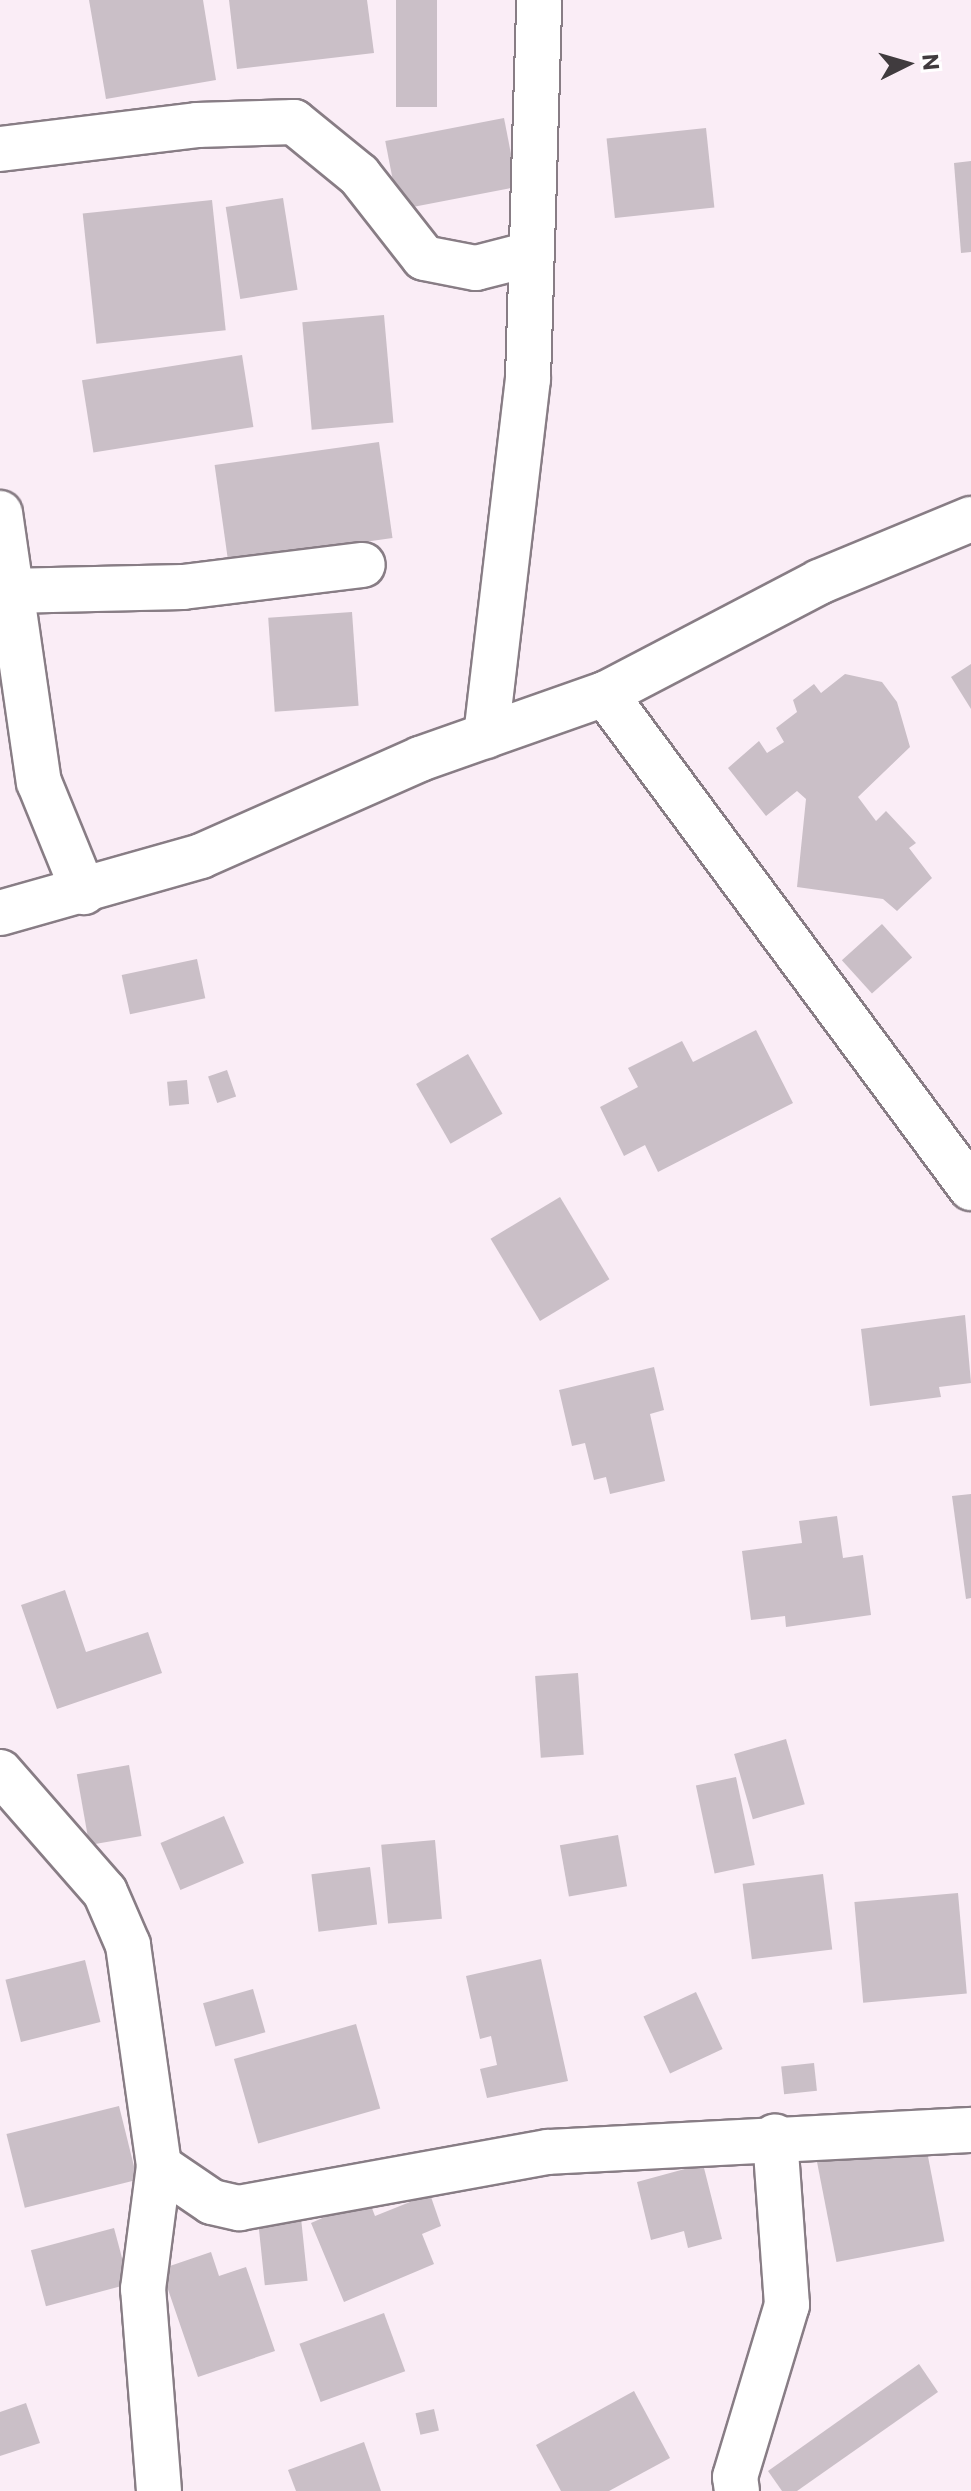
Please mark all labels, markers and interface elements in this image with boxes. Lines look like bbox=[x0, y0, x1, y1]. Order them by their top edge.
north arrow bbox=[867, 24, 947, 104]
text: N bbox=[917, 52, 946, 71]

